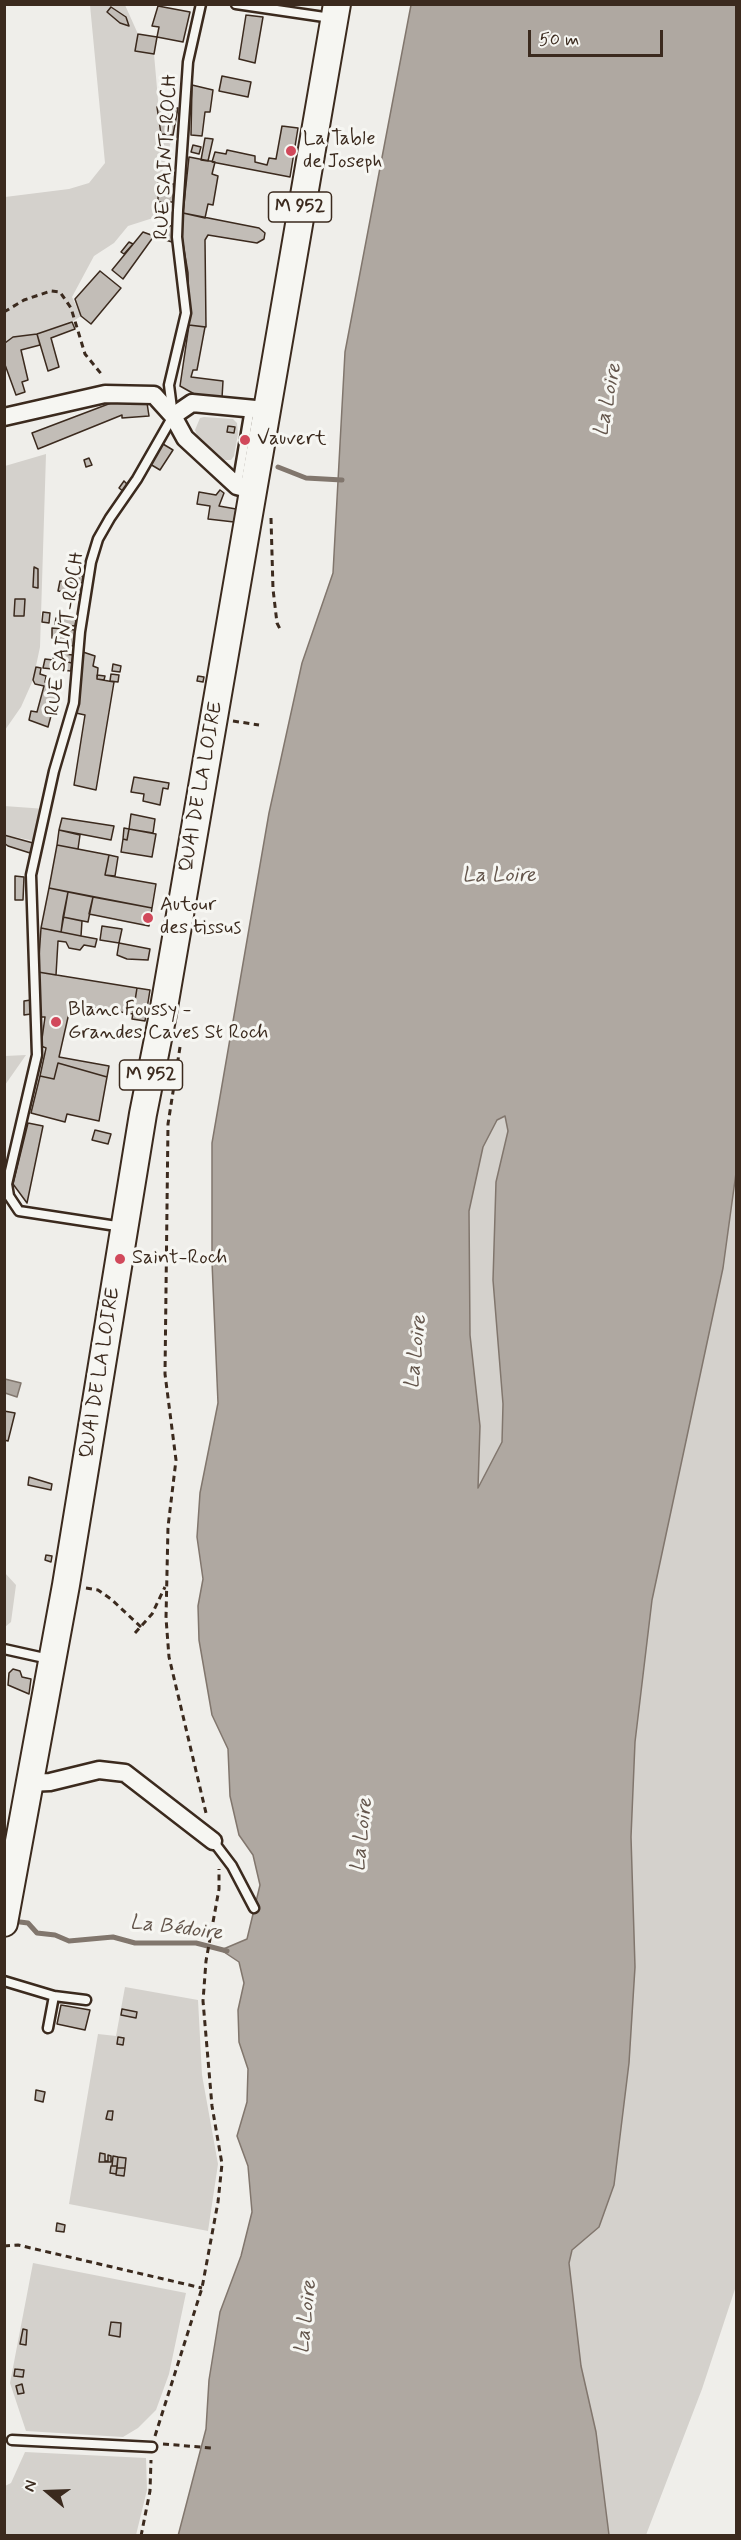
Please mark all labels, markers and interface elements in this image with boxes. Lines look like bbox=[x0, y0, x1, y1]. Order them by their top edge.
scale bar bbox=[531, 18, 666, 56]
text: 50 m bbox=[539, 28, 579, 52]
street label: RUE SAINT-ROCH bbox=[151, 74, 183, 240]
place label: La Table de Joseph bbox=[303, 128, 382, 175]
marker: La Table de Joseph bbox=[284, 144, 298, 158]
road number: M 952 bbox=[268, 192, 332, 222]
water label: La Loire bbox=[590, 361, 628, 439]
place label: Vauvert bbox=[257, 428, 327, 452]
marker: Vauvert bbox=[238, 433, 252, 447]
street label: RUE SAINT-ROCH bbox=[41, 550, 91, 718]
street label: QUAI DE LA LOIRE bbox=[175, 700, 229, 874]
water label: La Loire bbox=[462, 864, 536, 890]
place label: Autour des tissus bbox=[160, 894, 241, 941]
marker: Autour des tissus bbox=[141, 911, 155, 925]
place label: Blanc Foussy - Grandes Caves St Roch bbox=[68, 999, 268, 1046]
marker: Blanc Foussy - Grandes Caves St Roch bbox=[49, 1015, 63, 1029]
road number: M 952 bbox=[120, 1060, 182, 1090]
place label: Saint-Roch bbox=[132, 1247, 227, 1271]
marker: Saint-Roch bbox=[113, 1252, 127, 1266]
street label: QUAI DE LA LOIRE bbox=[76, 1286, 126, 1460]
water label: La Loire bbox=[401, 1314, 433, 1390]
water label: La Loire bbox=[347, 1797, 379, 1873]
water label: La Bédoire bbox=[128, 1911, 224, 1947]
water label: La Loire bbox=[291, 2279, 323, 2355]
north arrow bbox=[18, 2462, 78, 2522]
text: N bbox=[19, 2478, 42, 2494]

